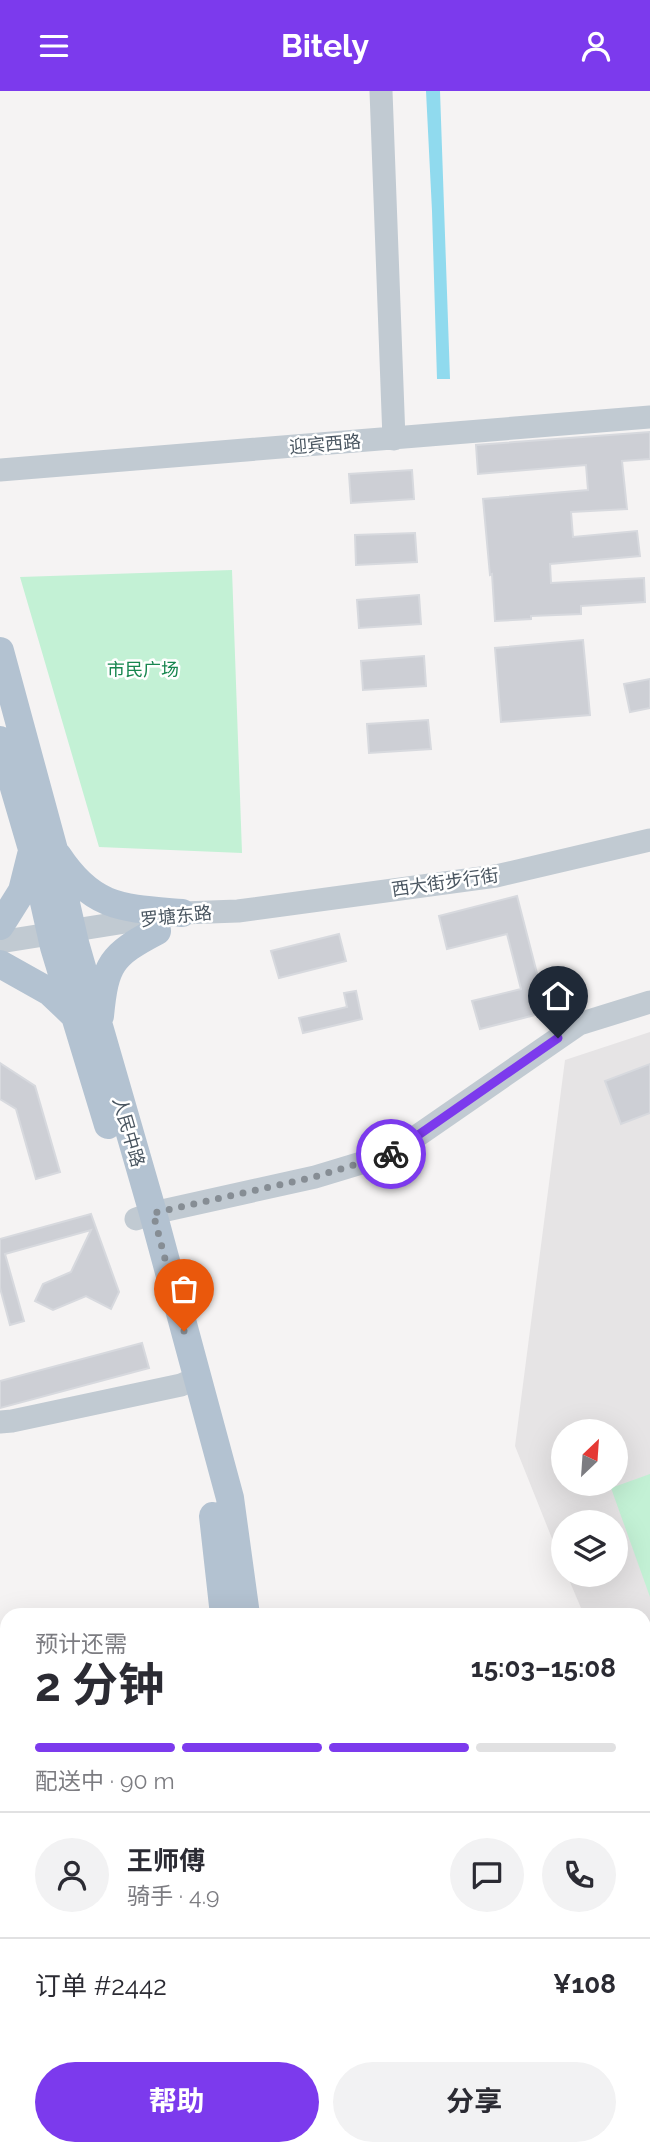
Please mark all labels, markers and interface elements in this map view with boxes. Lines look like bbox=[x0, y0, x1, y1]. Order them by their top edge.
icon: menu bbox=[35, 27, 73, 65]
text: Bitely bbox=[281, 27, 369, 64]
icon: person bbox=[577, 27, 615, 65]
street label: 迎宾西路 bbox=[288, 430, 362, 458]
park label: 市民广场 bbox=[107, 659, 179, 680]
street label: 西大街步行街 bbox=[390, 864, 500, 900]
street label: 罗塘东路 bbox=[139, 902, 213, 930]
pin bbox=[528, 966, 588, 1038]
icon: home bbox=[539, 977, 577, 1015]
street label: 人民中路 bbox=[109, 1095, 149, 1169]
courier bbox=[356, 1119, 426, 1189]
icon: bike bbox=[372, 1135, 410, 1173]
pin bbox=[154, 1259, 214, 1331]
icon: bag bbox=[165, 1270, 203, 1308]
north arrow bbox=[551, 1419, 628, 1496]
map controls bbox=[551, 1419, 628, 1587]
button: layers bbox=[551, 1510, 628, 1587]
text: 预计还需 bbox=[35, 1630, 127, 1657]
text: 15:03–15:08 bbox=[471, 1653, 616, 1683]
text: 2 分钟 bbox=[35, 1658, 164, 1712]
text: 配送中 · 90 m bbox=[35, 1767, 175, 1794]
button: person bbox=[35, 1838, 109, 1912]
button: chat bbox=[450, 1838, 524, 1912]
button: phone bbox=[542, 1838, 616, 1912]
text: 王师傅 bbox=[127, 1846, 205, 1876]
text: 骑手 · 4.9 bbox=[127, 1882, 219, 1909]
text: ¥108 bbox=[553, 1969, 616, 1999]
text: 订单 #2442 bbox=[35, 1971, 167, 2001]
button: 帮助 bbox=[35, 2062, 319, 2142]
button: 分享 bbox=[333, 2062, 616, 2142]

